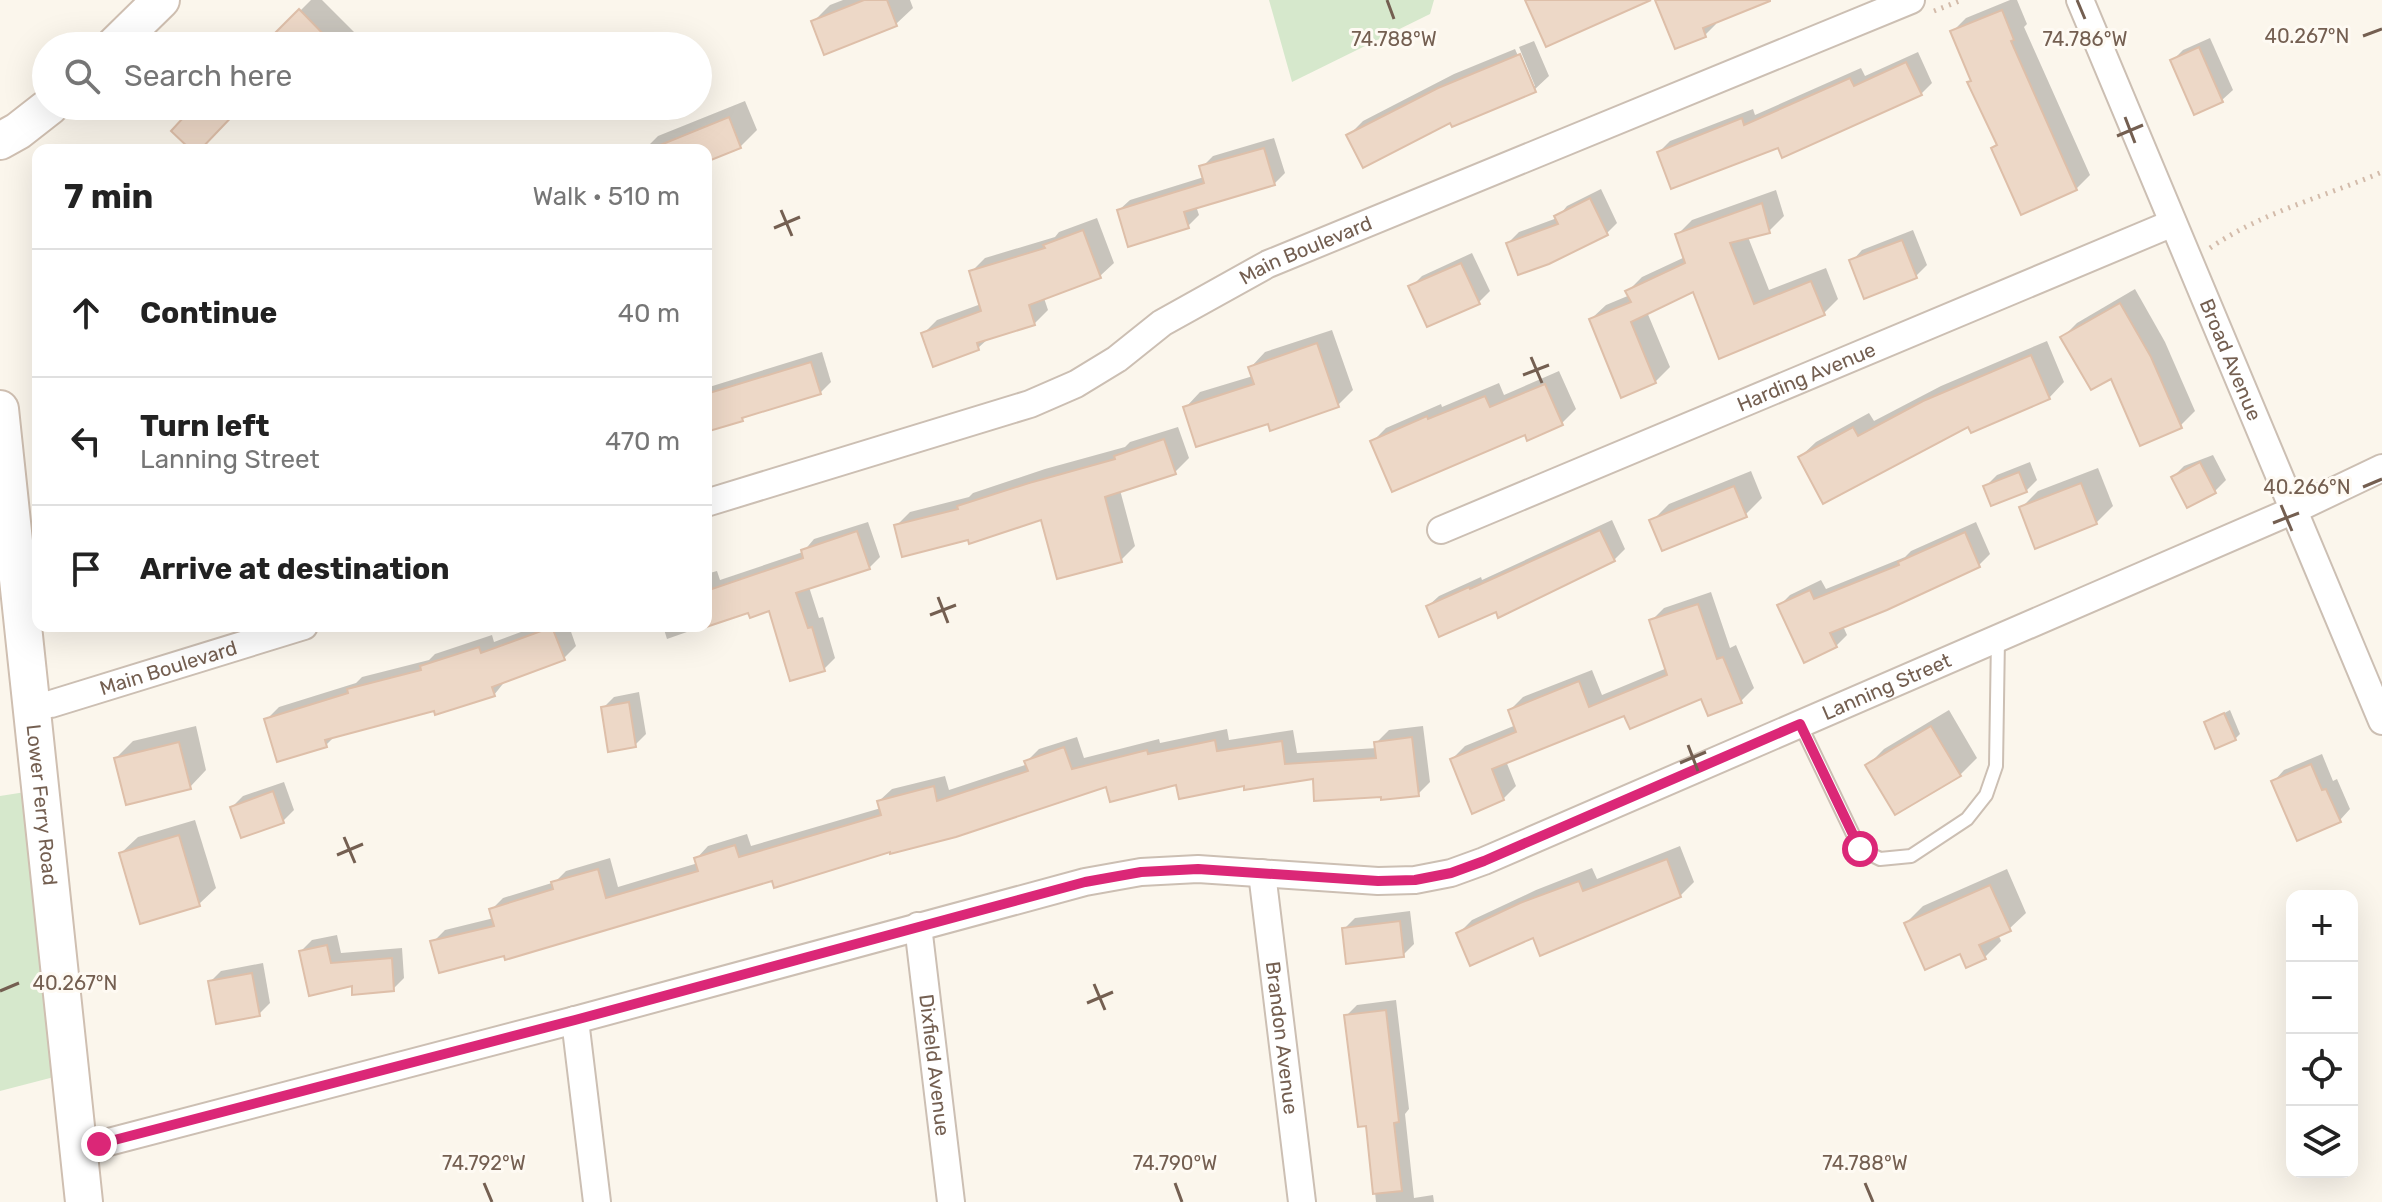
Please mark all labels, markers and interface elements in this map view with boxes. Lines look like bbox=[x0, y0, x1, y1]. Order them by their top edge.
text: 40.267°N bbox=[2265, 24, 2349, 48]
text: 74.788°W bbox=[1351, 27, 1437, 51]
text: 74.786°W bbox=[2043, 27, 2127, 51]
search box bbox=[32, 32, 712, 120]
icon: search bbox=[60, 54, 104, 98]
text: Search here bbox=[124, 58, 292, 94]
text: 7 min bbox=[64, 176, 153, 217]
text: Walk · 510 m bbox=[532, 181, 680, 212]
street label: Main Boulevard bbox=[1235, 211, 1376, 290]
icon: ahead bbox=[64, 291, 108, 335]
text: Continue bbox=[140, 295, 277, 331]
street label: Broad Avenue bbox=[2195, 295, 2267, 424]
text: 40 m bbox=[618, 298, 680, 329]
street label: Harding Avenue bbox=[1733, 337, 1879, 417]
text: Turn left bbox=[140, 408, 270, 444]
icon: left bbox=[64, 419, 108, 463]
text: 470 m bbox=[605, 426, 680, 457]
text: Lanning Street bbox=[140, 444, 320, 475]
text: 40.266°N bbox=[2263, 475, 2351, 499]
icon: arrive bbox=[64, 547, 108, 591]
text: Arrive at destination bbox=[140, 551, 450, 587]
street label: Main Boulevard bbox=[97, 635, 240, 700]
street label: Lanning Street bbox=[1818, 648, 1955, 725]
street label: Lower Ferry Road bbox=[21, 723, 62, 887]
route start bbox=[1842, 831, 1878, 867]
map controls bbox=[2286, 890, 2358, 1178]
button: + bbox=[2286, 890, 2358, 962]
street label: Brandon Avenue bbox=[1261, 960, 1303, 1116]
button: − bbox=[2286, 962, 2358, 1034]
text: 40.267°N bbox=[33, 971, 117, 995]
street label: Dixfield Avenue bbox=[914, 993, 955, 1137]
button: locate bbox=[2286, 1034, 2358, 1106]
button: layers bbox=[2286, 1106, 2358, 1178]
route end bbox=[81, 1126, 117, 1162]
text: 74.792°W bbox=[442, 1151, 526, 1175]
text: 74.790°W bbox=[1133, 1151, 1217, 1175]
text: 74.788°W bbox=[1822, 1151, 1908, 1175]

